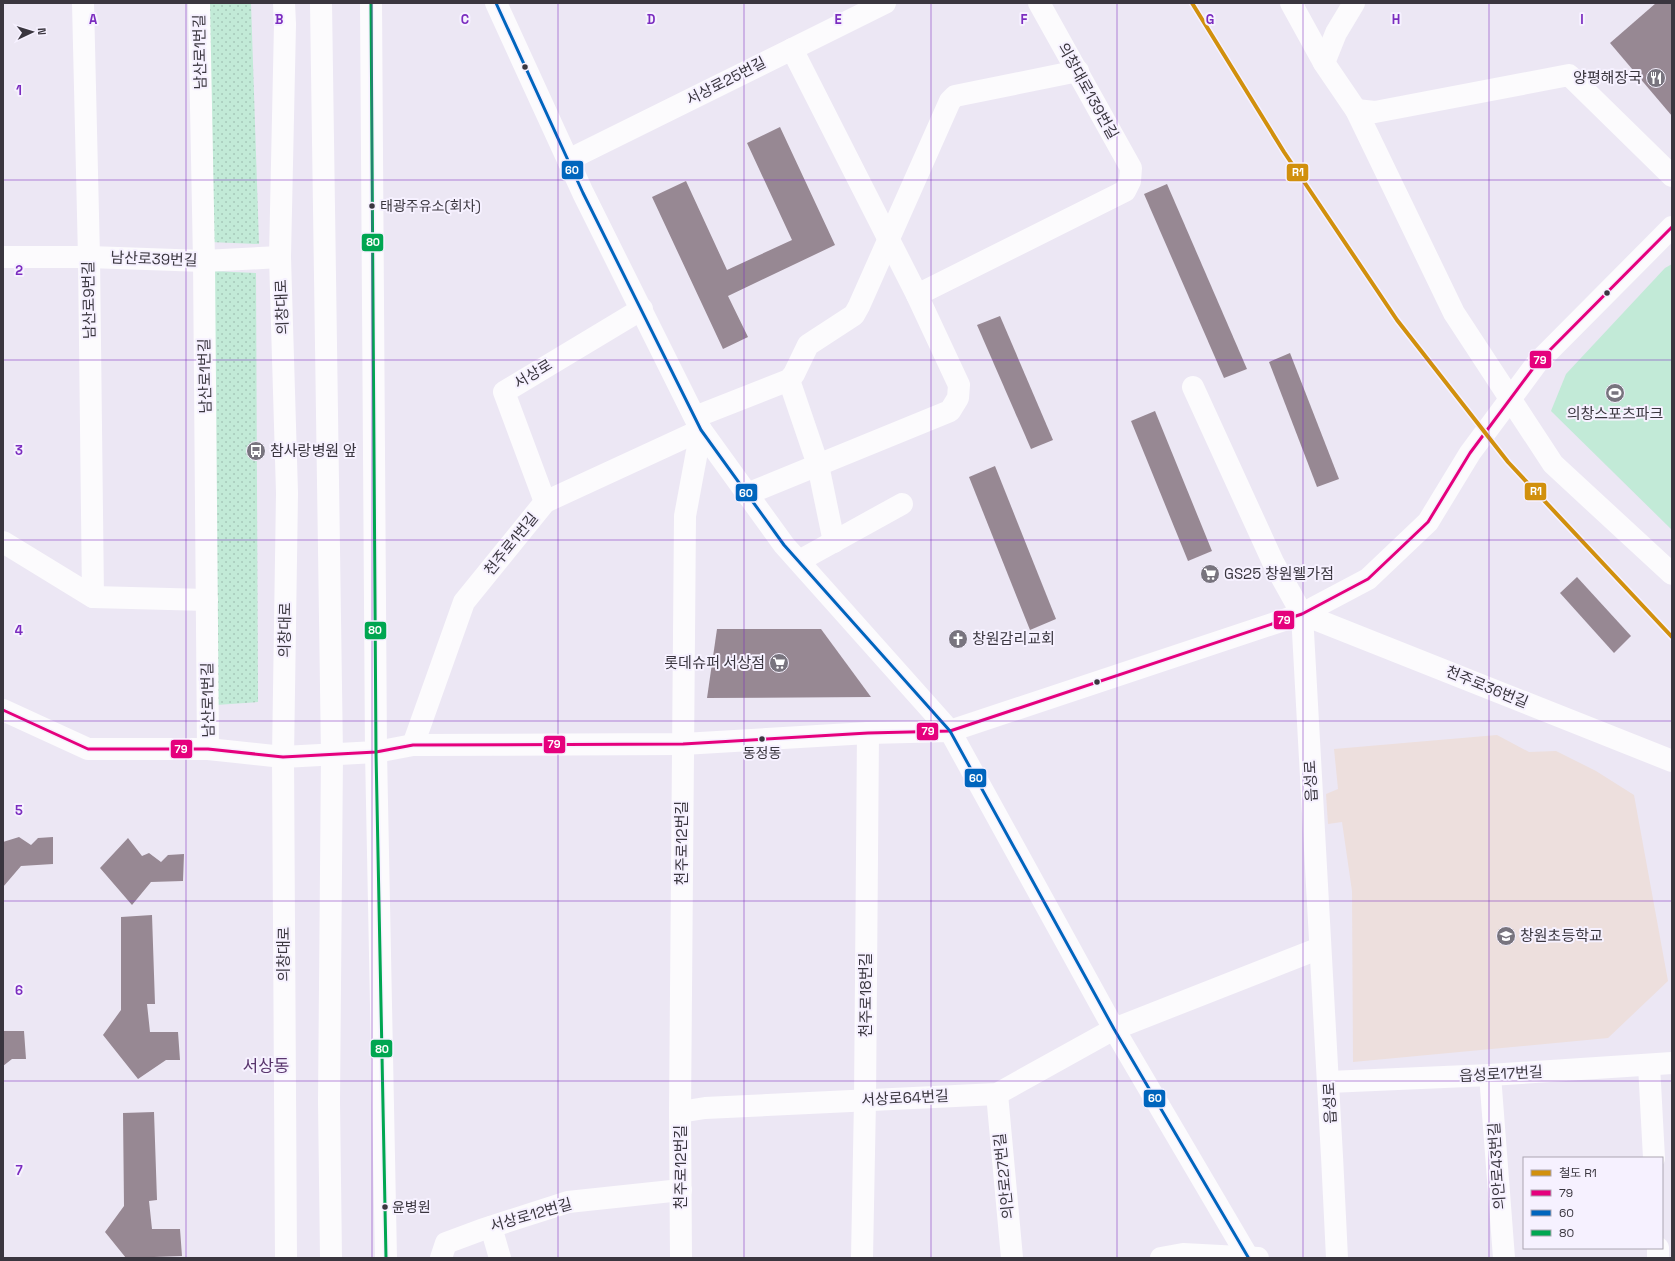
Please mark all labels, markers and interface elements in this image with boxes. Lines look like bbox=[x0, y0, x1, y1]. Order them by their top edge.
text: A bbox=[89, 11, 98, 28]
text: B bbox=[275, 11, 284, 28]
text: C bbox=[461, 11, 469, 28]
text: D bbox=[647, 11, 656, 28]
text: E bbox=[834, 11, 842, 28]
text: F bbox=[1021, 11, 1028, 28]
text: G bbox=[1206, 11, 1214, 28]
text: H bbox=[1392, 11, 1400, 28]
text: I bbox=[1580, 11, 1584, 28]
north arrow bbox=[12, 12, 52, 52]
street label: 남산로1번길 bbox=[189, 14, 210, 90]
text: N bbox=[35, 27, 49, 35]
street label: 의창대로139번길 bbox=[1054, 39, 1123, 142]
street label: 서상로25번길 bbox=[683, 52, 769, 109]
unlabelled marker bbox=[520, 62, 530, 72]
restaurant icon: 양평해장국 bbox=[1645, 67, 1667, 89]
place label: 양평해장국 bbox=[1573, 68, 1642, 87]
text: 1 bbox=[16, 82, 22, 99]
line badge: 60 bbox=[561, 160, 584, 180]
text: 60 bbox=[565, 163, 579, 177]
line badge: R1 bbox=[1286, 163, 1309, 182]
text: R1 bbox=[1292, 165, 1304, 179]
place label: 태광주유소(회차) bbox=[380, 197, 481, 215]
marker: 태광주유소(회차) bbox=[367, 201, 377, 211]
line badge: 80 bbox=[361, 233, 384, 252]
text: 80 bbox=[366, 235, 380, 249]
street label: 남산로39번길 bbox=[110, 247, 198, 270]
street label: 남산로9번길 bbox=[78, 261, 99, 339]
text: 2 bbox=[15, 262, 23, 279]
street label: 의창대로 bbox=[271, 279, 292, 335]
unlabelled marker bbox=[1602, 288, 1612, 298]
street label: 남산로1번길 bbox=[194, 338, 215, 414]
line badge: 79 bbox=[1529, 350, 1552, 369]
text: 79 bbox=[1534, 353, 1547, 367]
street label: 서상로 bbox=[510, 355, 555, 392]
sports icon: 의창스포츠파크 bbox=[1604, 382, 1626, 404]
place label: 의창스포츠파크 bbox=[1567, 404, 1663, 423]
bus stop icon: 참사랑병원 앞 bbox=[245, 440, 267, 462]
place label: 참사랑병원 앞 bbox=[270, 441, 357, 460]
text: 3 bbox=[15, 442, 23, 459]
line badge: R1 bbox=[1524, 482, 1547, 501]
line badge: 60 bbox=[735, 483, 758, 502]
text: R1 bbox=[1530, 484, 1542, 498]
text: 60 bbox=[739, 486, 753, 500]
street label: 천주로1번길 bbox=[480, 508, 542, 579]
supermarket icon: GS25 창원웰가점 bbox=[1199, 563, 1221, 585]
place label: GS25 창원웰가점 bbox=[1224, 564, 1334, 583]
street label: 의창대로 bbox=[275, 602, 294, 658]
line badge: 79 bbox=[1273, 610, 1295, 630]
text: 79 bbox=[1278, 613, 1291, 627]
line badge: 80 bbox=[364, 621, 387, 640]
text: 4 bbox=[15, 622, 23, 639]
text: 80 bbox=[368, 623, 382, 637]
church icon: 창원감리교회 bbox=[947, 628, 969, 650]
place label: 창원감리교회 bbox=[972, 629, 1055, 648]
supermarket icon: 롯데슈퍼 서상점 bbox=[768, 652, 790, 674]
place label: 롯데슈퍼 서상점 bbox=[665, 653, 765, 672]
street label: 천주로36번길 bbox=[1443, 661, 1531, 712]
street label: 남산로1번길 bbox=[197, 662, 218, 738]
unlabelled marker bbox=[1092, 677, 1102, 687]
line badge: 79 bbox=[916, 722, 939, 741]
text: 79 bbox=[922, 724, 935, 738]
marker: 동정동 bbox=[757, 734, 767, 744]
line badge: 79 bbox=[543, 735, 566, 754]
text: 79 bbox=[548, 737, 561, 751]
line badge: 79 bbox=[170, 739, 193, 759]
text: 79 bbox=[175, 742, 188, 756]
place label: 동정동 bbox=[743, 744, 781, 762]
street label: 읍성로 bbox=[1300, 760, 1321, 802]
line badge: 60 bbox=[964, 768, 987, 788]
text: 60 bbox=[969, 771, 983, 785]
street label: 천주로12번길 bbox=[672, 801, 691, 885]
text: 5 bbox=[15, 802, 23, 819]
school or university icon: 창원초등학교 bbox=[1495, 925, 1517, 947]
street label: 의창대로 bbox=[274, 926, 293, 982]
place label: 창원초등학교 bbox=[1520, 926, 1603, 945]
street label: 천주로18번길 bbox=[856, 953, 875, 1037]
text: 6 bbox=[15, 982, 23, 999]
line badge: 80 bbox=[370, 1039, 393, 1058]
text: 80 bbox=[375, 1042, 389, 1056]
district label: 서상동 bbox=[243, 1055, 289, 1077]
street label: 읍성로17번길 bbox=[1459, 1062, 1543, 1085]
street label: 읍성로 bbox=[1319, 1082, 1340, 1124]
street label: 서상로64번길 bbox=[861, 1086, 949, 1109]
line badge: 60 bbox=[1143, 1089, 1166, 1108]
text: 60 bbox=[1148, 1091, 1162, 1105]
street label: 의안로43번길 bbox=[1484, 1122, 1509, 1210]
street label: 천주로12번길 bbox=[671, 1125, 690, 1209]
street label: 의안로27번길 bbox=[990, 1132, 1017, 1220]
legend bbox=[1523, 1157, 1663, 1249]
text: 7 bbox=[15, 1162, 23, 1179]
text: 철도 R1 bbox=[1559, 1165, 1597, 1181]
text: 79 bbox=[1559, 1185, 1573, 1201]
street label: 서상로12번길 bbox=[488, 1194, 574, 1235]
place label: 윤병원 bbox=[392, 1198, 431, 1216]
marker: 윤병원 bbox=[380, 1202, 390, 1212]
text: 60 bbox=[1559, 1205, 1574, 1221]
text: 80 bbox=[1559, 1225, 1574, 1241]

